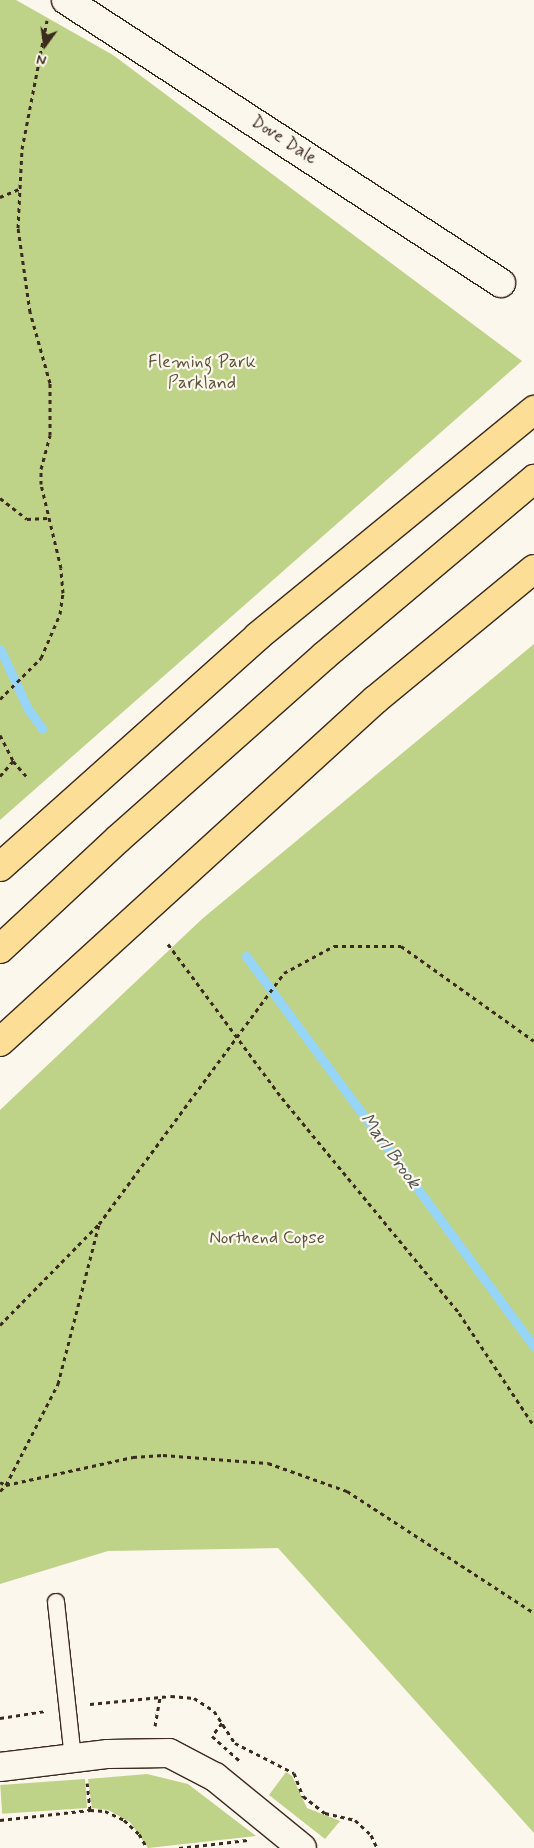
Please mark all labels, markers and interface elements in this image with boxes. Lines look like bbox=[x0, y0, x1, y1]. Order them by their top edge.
north arrow bbox=[20, 20, 70, 70]
text: N bbox=[35, 50, 48, 69]
street label: Dove Dale bbox=[247, 111, 321, 169]
park label: Fleming Park Parkland bbox=[150, 352, 254, 394]
water label: Marl Brook bbox=[355, 1109, 425, 1193]
park label: Northend Copse bbox=[208, 1227, 326, 1249]

